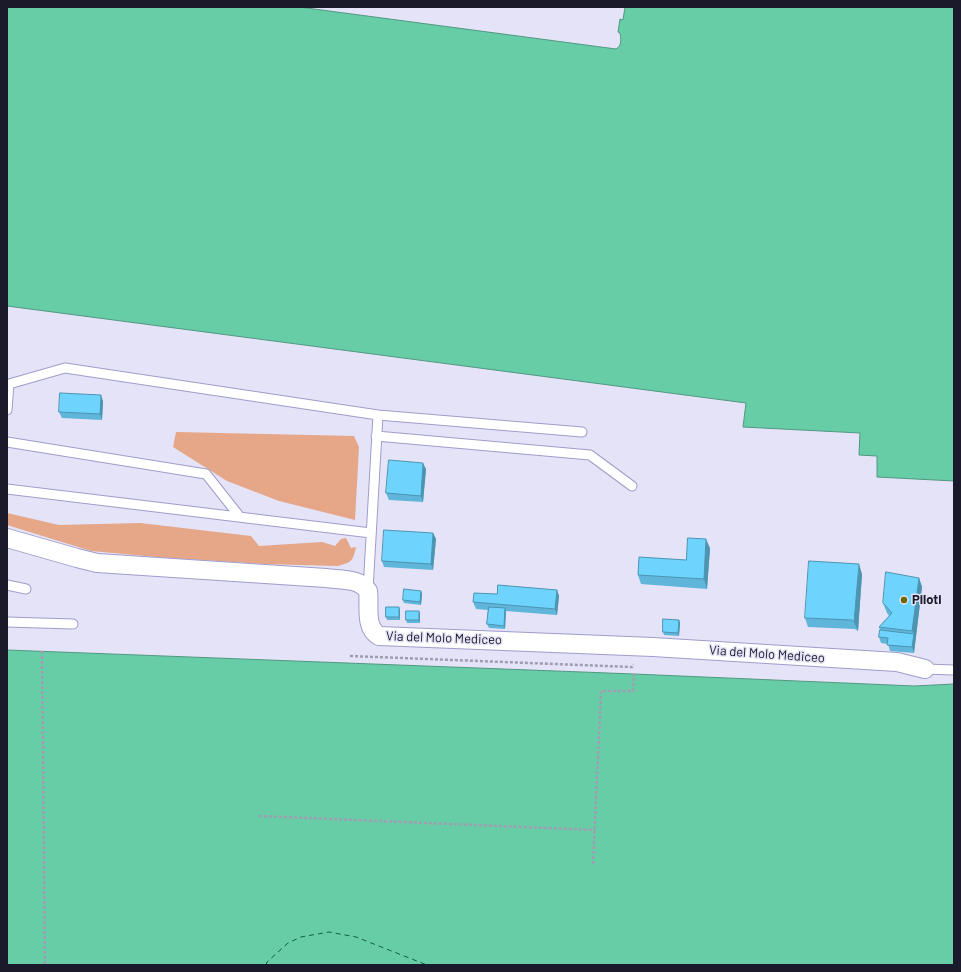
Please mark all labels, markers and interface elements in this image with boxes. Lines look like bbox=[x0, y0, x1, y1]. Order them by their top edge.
place label: Piloti bbox=[912, 592, 942, 608]
marker: Piloti bbox=[899, 595, 909, 605]
street label: Via del Molo Mediceo bbox=[386, 628, 502, 648]
street label: Via del Molo Mediceo bbox=[708, 642, 826, 666]

